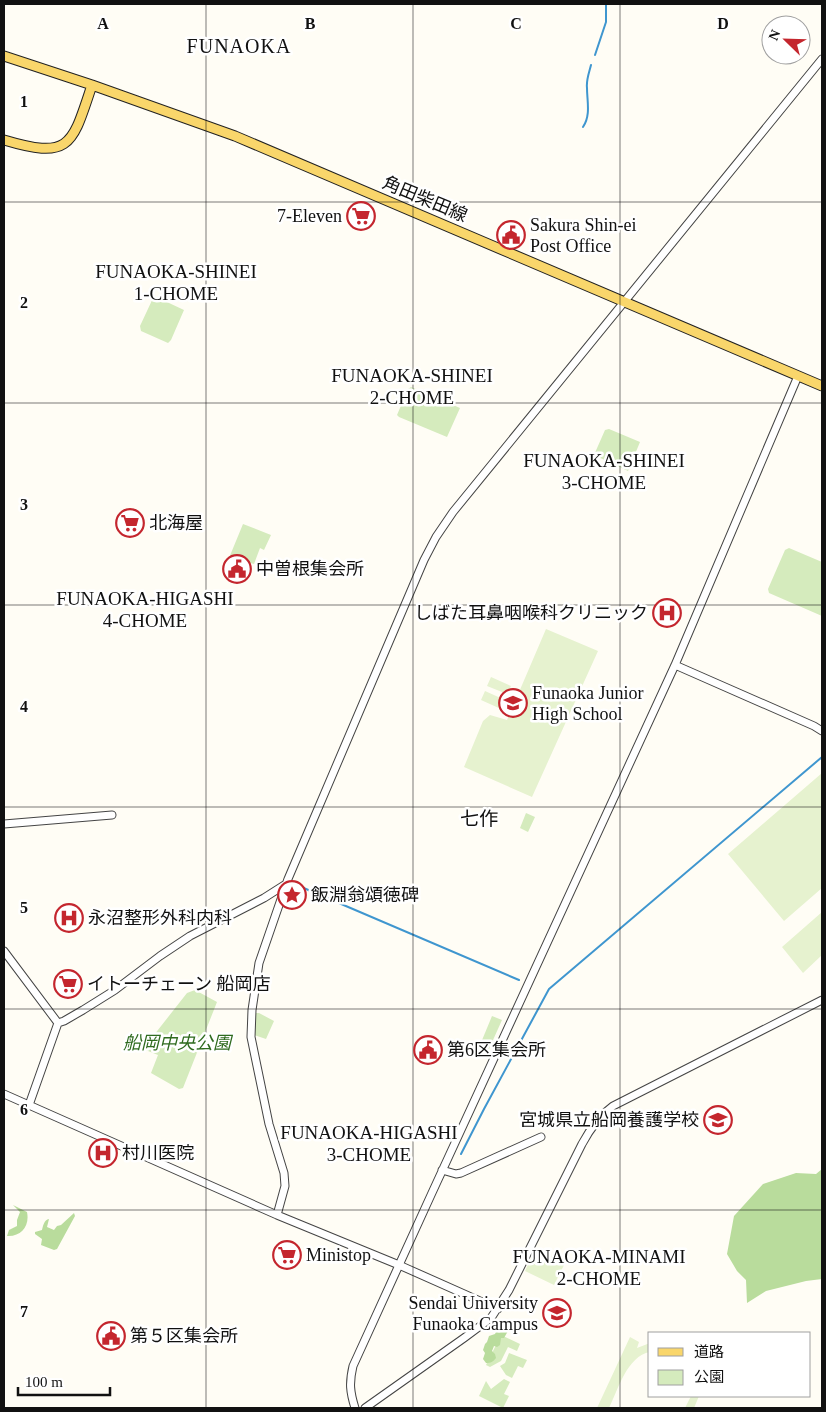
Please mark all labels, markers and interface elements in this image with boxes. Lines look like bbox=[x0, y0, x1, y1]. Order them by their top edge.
text: A bbox=[97, 15, 109, 32]
text: B bbox=[305, 15, 316, 32]
text: C bbox=[510, 15, 522, 32]
text: D bbox=[717, 15, 729, 32]
north arrow bbox=[761, 15, 811, 65]
text: N bbox=[766, 28, 783, 43]
district label: FUNAOKA bbox=[187, 35, 291, 57]
text: 1 bbox=[20, 93, 28, 110]
street label: 角田柴田線 bbox=[380, 172, 470, 226]
supermarket icon: 7-Eleven bbox=[346, 201, 376, 231]
place label: 7-Eleven bbox=[277, 206, 342, 226]
place label: Sakura Shin-ei Post Office bbox=[530, 215, 636, 256]
public building icon: Sakura Shin-ei Post Office bbox=[496, 220, 526, 250]
district label: FUNAOKA-SHINEI 1-CHOME bbox=[95, 261, 257, 304]
text: 2 bbox=[20, 294, 28, 311]
district label: FUNAOKA-SHINEI 2-CHOME bbox=[331, 365, 493, 408]
district label: FUNAOKA-SHINEI 3-CHOME bbox=[523, 450, 685, 493]
text: 3 bbox=[20, 496, 28, 513]
supermarket icon: 北海屋 bbox=[115, 508, 145, 538]
place label: 北海屋 bbox=[149, 513, 203, 533]
public building icon: 中曽根集会所 bbox=[222, 554, 252, 584]
place label: 中曽根集会所 bbox=[256, 559, 364, 579]
district label: FUNAOKA-HIGASHI 4-CHOME bbox=[56, 588, 234, 631]
hospital icon: しばた耳鼻咽喉科クリニック bbox=[652, 598, 682, 628]
place label: しばた耳鼻咽喉科クリニック bbox=[414, 603, 648, 623]
place label: Funaoka Junior High School bbox=[532, 683, 644, 724]
school or university icon: Funaoka Junior High School bbox=[498, 688, 528, 718]
text: 4 bbox=[20, 698, 28, 715]
district label: 七作 bbox=[460, 808, 498, 829]
place icon: 飯淵翁頌徳碑 bbox=[277, 880, 307, 910]
place label: 飯淵翁頌徳碑 bbox=[311, 885, 419, 905]
text: 5 bbox=[20, 899, 28, 916]
hospital icon: 永沼整形外科内科 bbox=[54, 903, 84, 933]
place label: 永沼整形外科内科 bbox=[88, 908, 232, 928]
supermarket icon: イトーチェーン 船岡店 bbox=[53, 969, 83, 999]
place label: イトーチェーン 船岡店 bbox=[87, 974, 271, 994]
park label: 船岡中央公園 bbox=[123, 1033, 234, 1053]
public building icon: 第6区集会所 bbox=[413, 1035, 443, 1065]
place label: 第6区集会所 bbox=[447, 1040, 546, 1060]
text: 6 bbox=[20, 1101, 28, 1118]
school or university icon: 宮城県立船岡養護学校 bbox=[703, 1105, 733, 1135]
place label: 宮城県立船岡養護学校 bbox=[519, 1110, 699, 1130]
district label: FUNAOKA-HIGASHI 3-CHOME bbox=[280, 1122, 458, 1165]
hospital icon: 村川医院 bbox=[88, 1138, 118, 1168]
place label: 村川医院 bbox=[122, 1143, 194, 1163]
supermarket icon: Ministop bbox=[272, 1240, 302, 1270]
place label: Ministop bbox=[306, 1245, 371, 1265]
district label: FUNAOKA-MINAMI 2-CHOME bbox=[512, 1246, 686, 1289]
place label: Sendai University Funaoka Campus bbox=[409, 1293, 538, 1334]
school or university icon: Sendai University Funaoka Campus bbox=[542, 1298, 572, 1328]
text: 7 bbox=[20, 1303, 28, 1320]
public building icon: 第５区集会所 bbox=[96, 1321, 126, 1351]
place label: 第５区集会所 bbox=[130, 1326, 238, 1346]
legend bbox=[648, 1332, 811, 1397]
text: 道路 bbox=[694, 1344, 724, 1360]
scale bar bbox=[18, 1364, 110, 1396]
text: 公園 bbox=[694, 1369, 724, 1385]
text: 100 m bbox=[25, 1374, 63, 1390]

